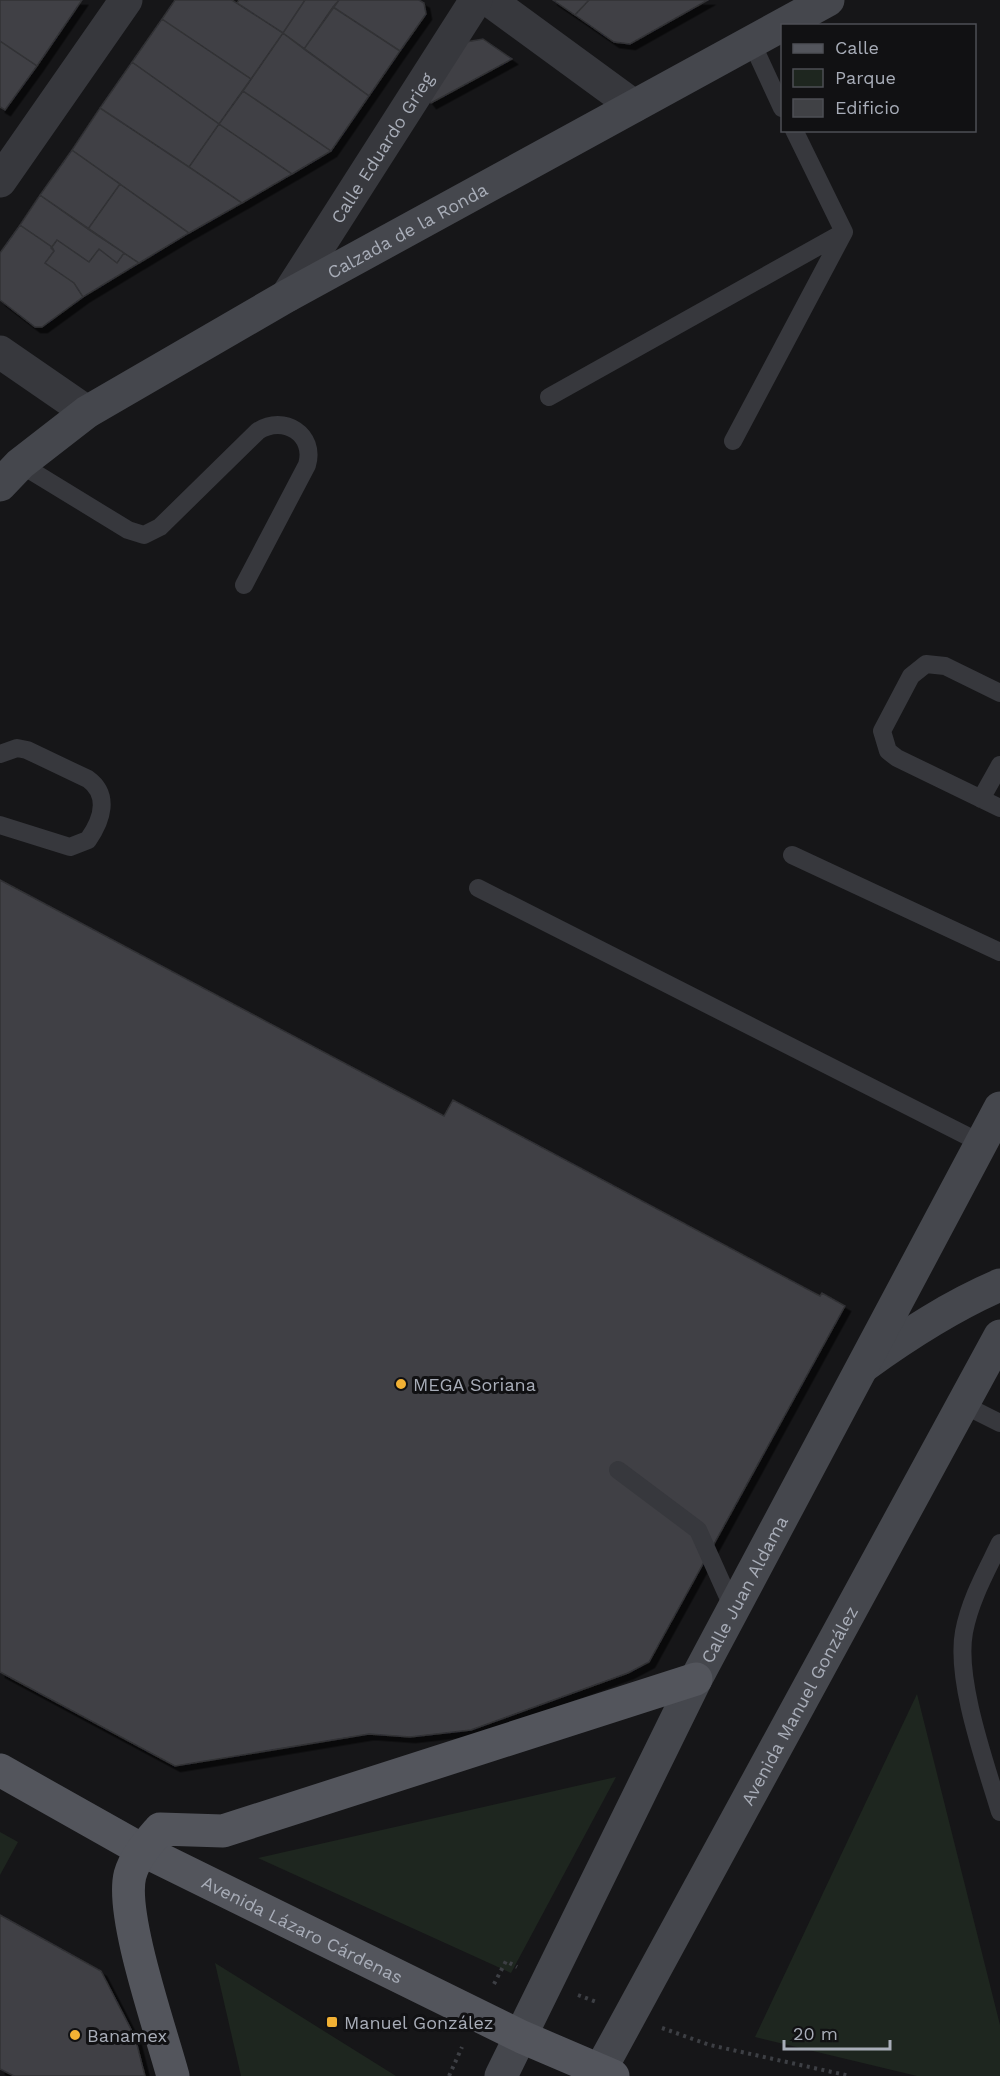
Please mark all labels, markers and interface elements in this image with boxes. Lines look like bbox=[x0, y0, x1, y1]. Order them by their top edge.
legend bbox=[781, 24, 976, 132]
text: Calle bbox=[835, 37, 879, 58]
text: Parque bbox=[835, 67, 896, 88]
street label: Calle Eduardo Grieg bbox=[326, 68, 438, 227]
text: Edificio bbox=[835, 97, 900, 118]
street label: Calzada de la Ronda bbox=[323, 178, 491, 283]
place label: MEGA Soriana bbox=[413, 1374, 536, 1395]
marker: MEGA Soriana bbox=[394, 1377, 408, 1391]
street label: Calle Juan Aldama bbox=[696, 1512, 792, 1667]
street label: Avenida Manuel González bbox=[736, 1602, 862, 1809]
street label: Avenida Lázaro Cárdenas bbox=[199, 1871, 406, 1987]
place label: Manuel González bbox=[344, 2012, 493, 2033]
scale bar bbox=[784, 2013, 890, 2051]
marker: Manuel González bbox=[325, 2015, 339, 2029]
text: 20 m bbox=[793, 2023, 838, 2044]
place label: Banamex bbox=[87, 2025, 167, 2046]
marker: Banamex bbox=[68, 2028, 82, 2042]

